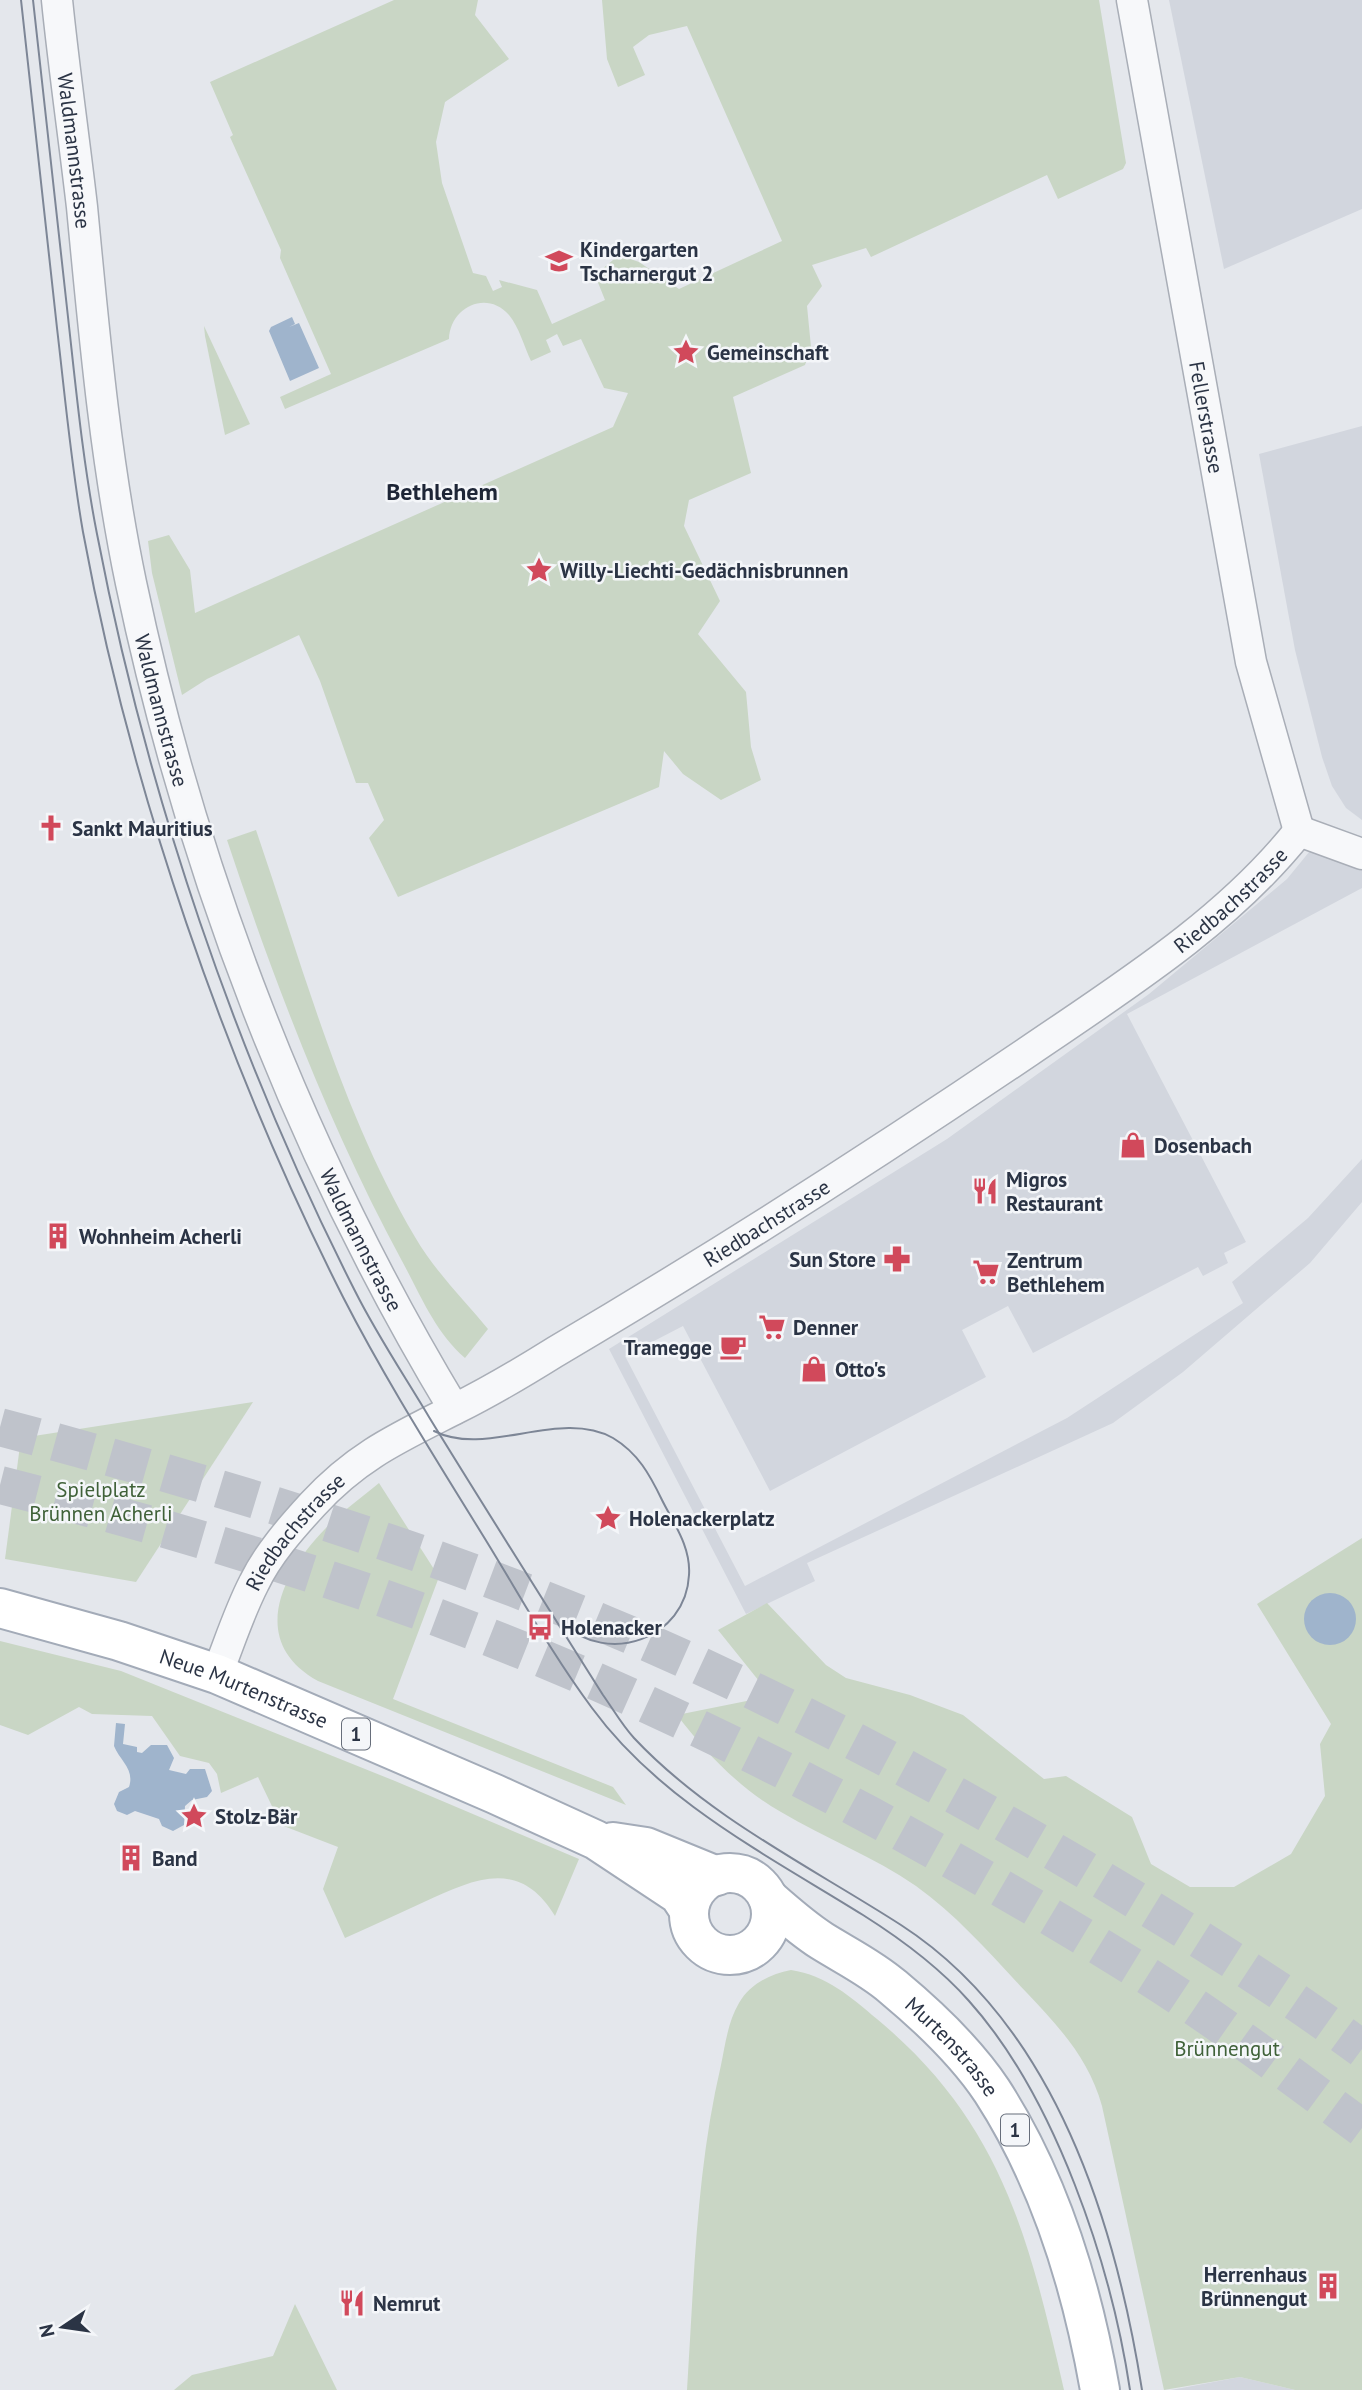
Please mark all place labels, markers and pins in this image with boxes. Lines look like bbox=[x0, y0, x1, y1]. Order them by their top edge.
place label: Kindergarten Tscharnergut 2 bbox=[580, 236, 714, 287]
school or university icon: Kindergarten Tscharnergut 2 bbox=[544, 246, 574, 276]
place icon: Gemeinschaft bbox=[671, 337, 701, 367]
place label: Gemeinschaft bbox=[707, 339, 830, 366]
place icon: Willy-Liechti-Gedächnisbrunnen bbox=[524, 555, 554, 585]
place label: Willy-Liechti-Gedächnisbrunnen bbox=[560, 557, 848, 584]
church icon: Sankt Mauritius bbox=[36, 813, 66, 843]
place label: Sankt Mauritius bbox=[72, 815, 213, 842]
shop icon: Dosenbach bbox=[1118, 1130, 1148, 1160]
place label: Dosenbach bbox=[1154, 1132, 1252, 1159]
place label: Migros Restaurant bbox=[1006, 1166, 1103, 1217]
restaurant icon: Migros Restaurant bbox=[970, 1176, 1000, 1206]
building icon: Wohnheim Acherli bbox=[43, 1221, 73, 1251]
place label: Wohnheim Acherli bbox=[79, 1223, 242, 1250]
pharmacy icon: Sun Store bbox=[882, 1244, 912, 1274]
place label: Sun Store bbox=[789, 1246, 876, 1273]
place label: Zentrum Bethlehem bbox=[1007, 1247, 1105, 1298]
supermarket icon: Zentrum Bethlehem bbox=[971, 1257, 1001, 1287]
supermarket icon: Denner bbox=[757, 1312, 787, 1342]
place label: Denner bbox=[793, 1314, 859, 1341]
cafe icon: Tramegge bbox=[718, 1332, 748, 1362]
place label: Tramegge bbox=[624, 1334, 712, 1361]
shop icon: Otto's bbox=[799, 1354, 829, 1384]
place label: Otto's bbox=[835, 1356, 886, 1383]
place icon: Holenackerplatz bbox=[593, 1503, 623, 1533]
place label: Holenackerplatz bbox=[629, 1505, 775, 1532]
bus stop icon: Holenacker bbox=[525, 1612, 555, 1642]
place label: Holenacker bbox=[561, 1614, 662, 1641]
place icon: Stolz-Bär bbox=[179, 1801, 209, 1831]
place label: Stolz-Bär bbox=[215, 1803, 298, 1830]
building icon: Band bbox=[116, 1843, 146, 1873]
place label: Band bbox=[152, 1845, 198, 1872]
place label: Herrenhaus Brünnengut bbox=[1201, 2261, 1308, 2312]
building icon: Herrenhaus Brünnengut bbox=[1313, 2271, 1343, 2301]
restaurant icon: Nemrut bbox=[337, 2288, 367, 2318]
place label: Nemrut bbox=[373, 2290, 441, 2317]

